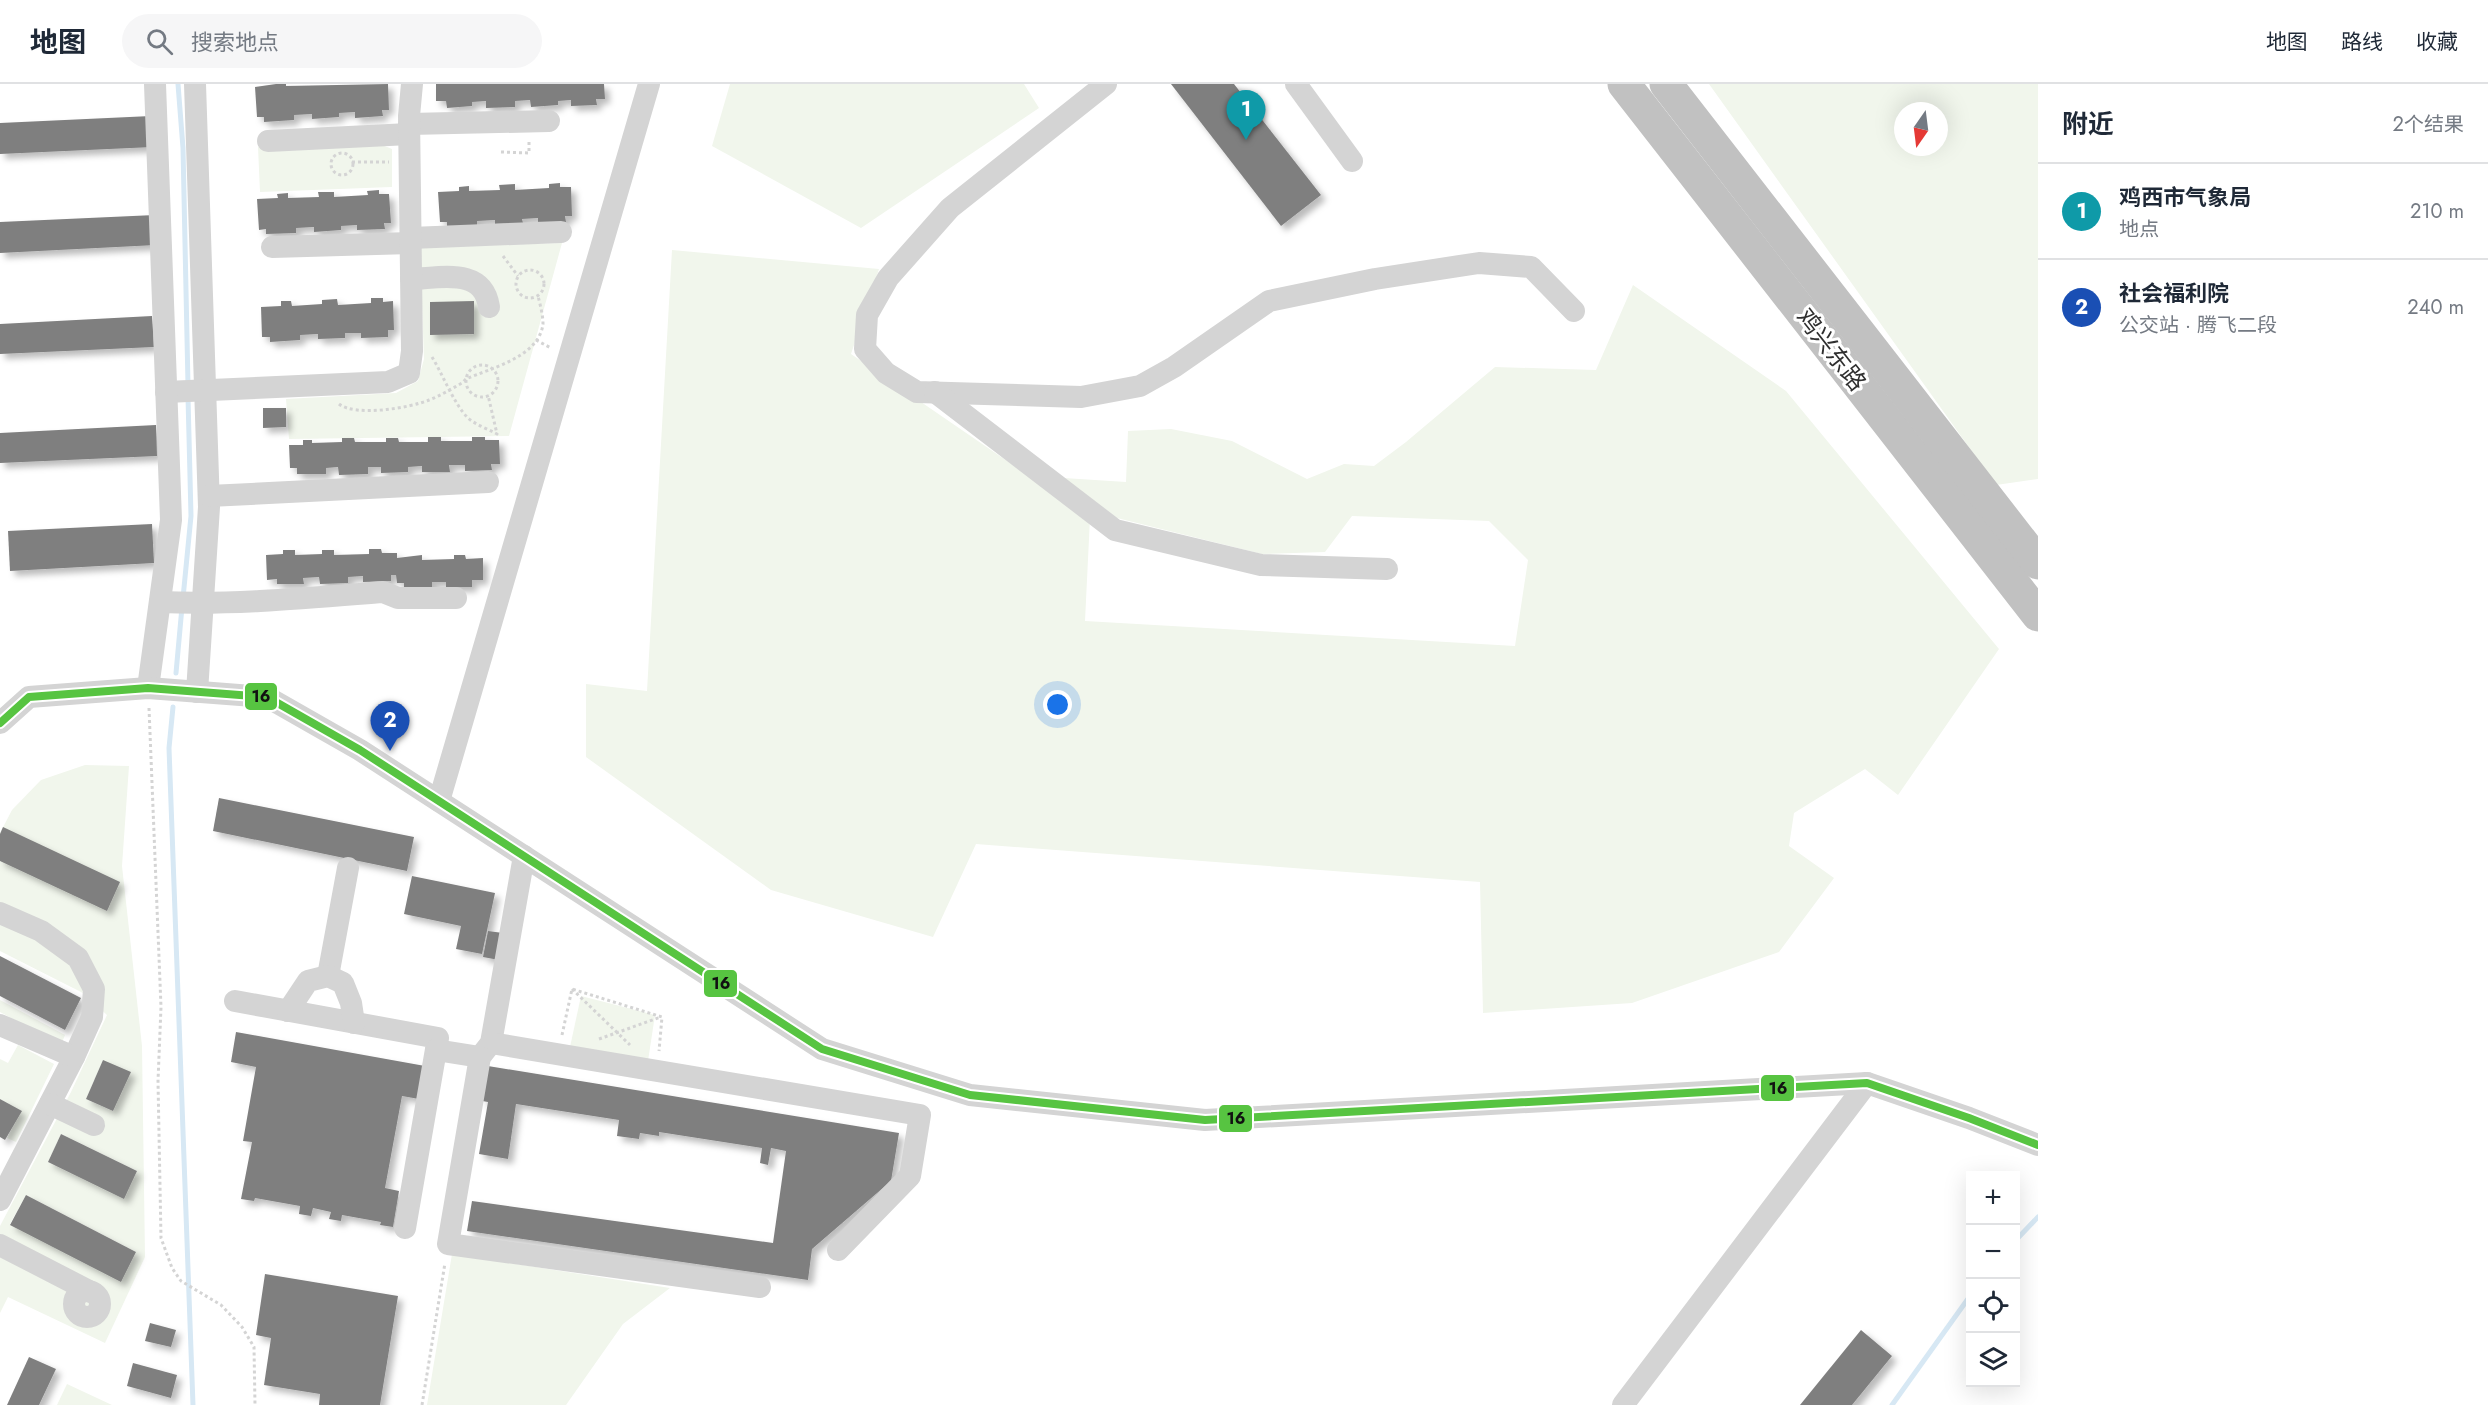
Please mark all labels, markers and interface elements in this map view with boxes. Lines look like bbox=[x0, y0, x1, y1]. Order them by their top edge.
search box bbox=[122, 14, 542, 68]
text: 地图 bbox=[30, 22, 86, 63]
icon: search bbox=[143, 25, 176, 58]
text: 搜索地点 bbox=[191, 26, 279, 58]
text: 地图 bbox=[2266, 27, 2308, 57]
text: 路线 bbox=[2341, 27, 2383, 57]
text: 收藏 bbox=[2416, 27, 2458, 57]
pin: 1 bbox=[1226, 91, 1266, 140]
north arrow bbox=[1894, 102, 1948, 156]
text: 附近 bbox=[2062, 105, 2114, 143]
text: 2个结果 bbox=[2393, 110, 2464, 139]
text: 鸡西市气象局 bbox=[2119, 181, 2251, 213]
text: 1 bbox=[2076, 197, 2087, 226]
text: 210 m bbox=[2410, 197, 2464, 226]
text: 地点 bbox=[2119, 215, 2159, 244]
text: 社会福利院 bbox=[2119, 277, 2229, 309]
text: 2 bbox=[2075, 293, 2088, 322]
text: 240 m bbox=[2407, 293, 2464, 322]
street label: 鸡兴东路 bbox=[1788, 301, 1875, 398]
text: 公交站 · 腾飞二段 bbox=[2119, 311, 2277, 340]
line badge: 16 bbox=[244, 682, 278, 711]
text: 16 bbox=[252, 685, 270, 708]
your location bbox=[1043, 690, 1072, 719]
pin: 2 bbox=[370, 702, 410, 751]
line badge: 16 bbox=[703, 969, 738, 998]
text: 16 bbox=[712, 972, 730, 995]
line badge: 16 bbox=[1760, 1074, 1795, 1102]
text: 16 bbox=[1769, 1077, 1787, 1100]
line badge: 16 bbox=[1218, 1104, 1253, 1133]
text: 16 bbox=[1227, 1107, 1245, 1130]
map controls bbox=[1966, 1171, 2020, 1387]
button: + bbox=[1966, 1171, 2020, 1225]
button: − bbox=[1966, 1225, 2020, 1279]
button: locate bbox=[1966, 1279, 2020, 1333]
button: layers bbox=[1966, 1333, 2020, 1387]

